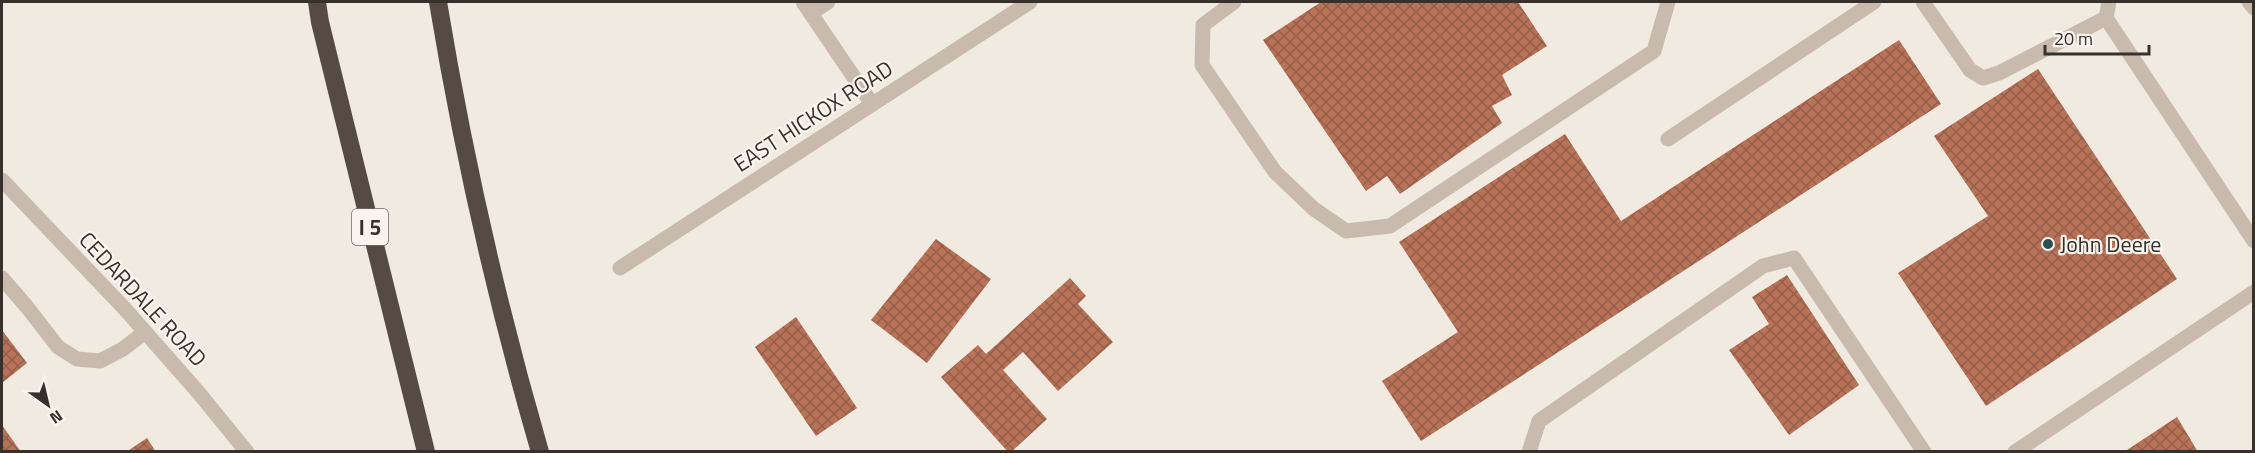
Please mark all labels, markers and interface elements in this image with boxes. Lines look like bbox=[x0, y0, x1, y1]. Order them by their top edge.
scale bar bbox=[2045, 18, 2148, 56]
text: 20 m bbox=[2054, 25, 2093, 52]
street label: EAST HICKOX ROAD bbox=[727, 52, 899, 180]
road number: I 5 bbox=[352, 209, 388, 245]
street label: CEDARDALE ROAD bbox=[71, 224, 215, 374]
place label: John Deere bbox=[2060, 227, 2161, 261]
marker: John Deere bbox=[2041, 237, 2055, 251]
north arrow bbox=[18, 375, 78, 435]
text: N bbox=[45, 404, 68, 430]

